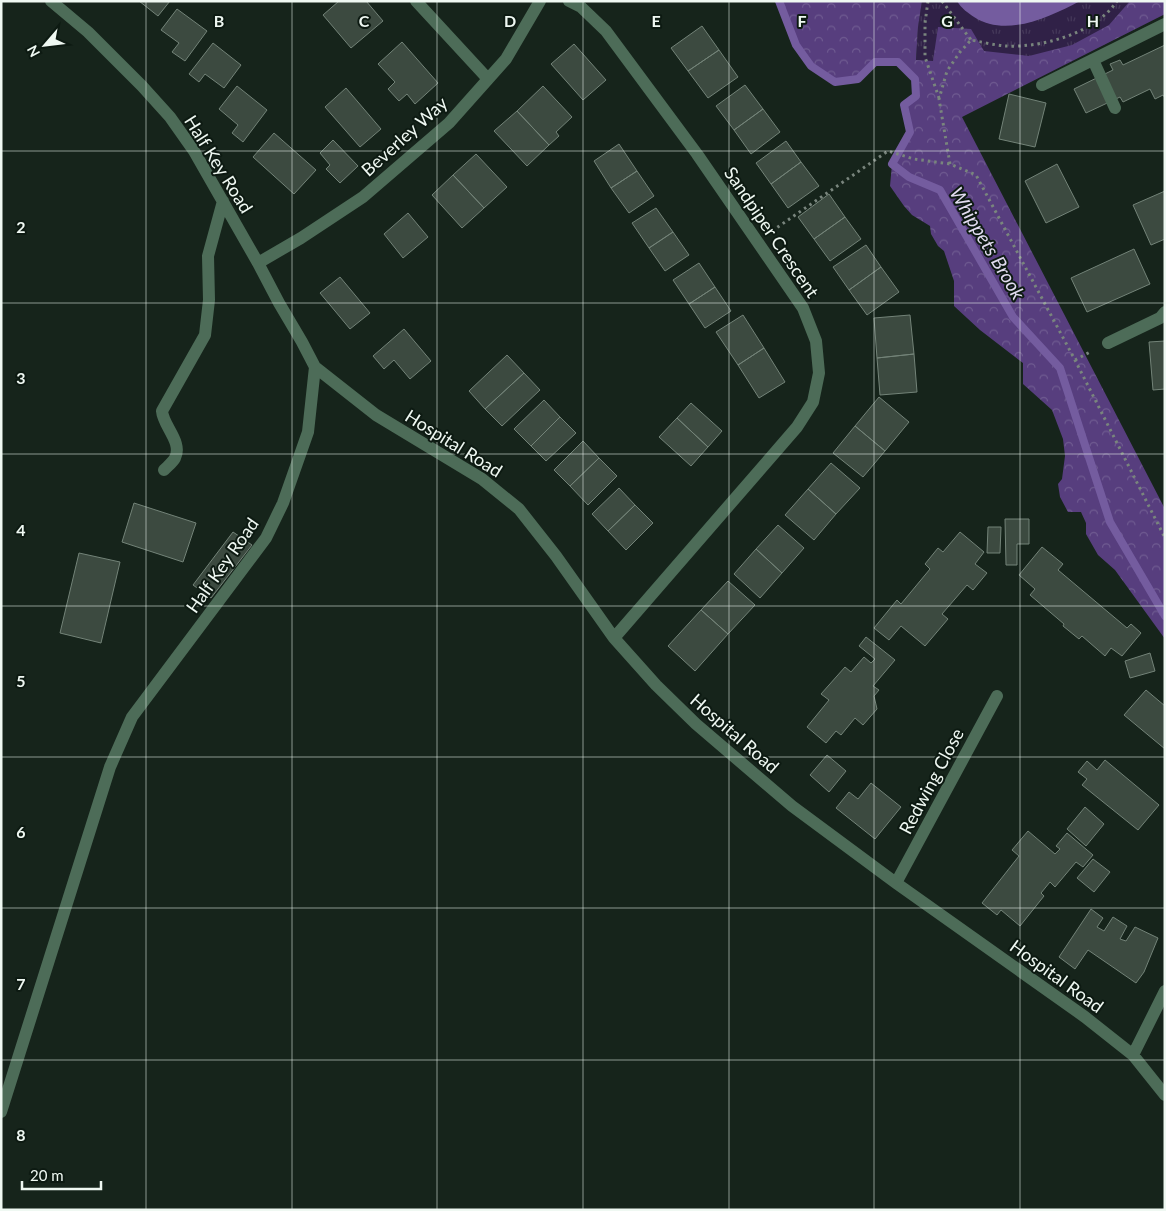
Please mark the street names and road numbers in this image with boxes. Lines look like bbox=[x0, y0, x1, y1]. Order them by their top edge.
street label: Beverley Way bbox=[356, 91, 452, 180]
street label: Half Key Road bbox=[180, 111, 258, 217]
street label: Sandpiper Crescent bbox=[720, 162, 824, 302]
street label: Hospital Road bbox=[402, 405, 506, 481]
street label: Half Key Road bbox=[181, 513, 263, 617]
street label: Hospital Road bbox=[686, 689, 784, 777]
street label: Redwing Close bbox=[894, 724, 968, 838]
street label: Hospital Road bbox=[1006, 935, 1108, 1017]

